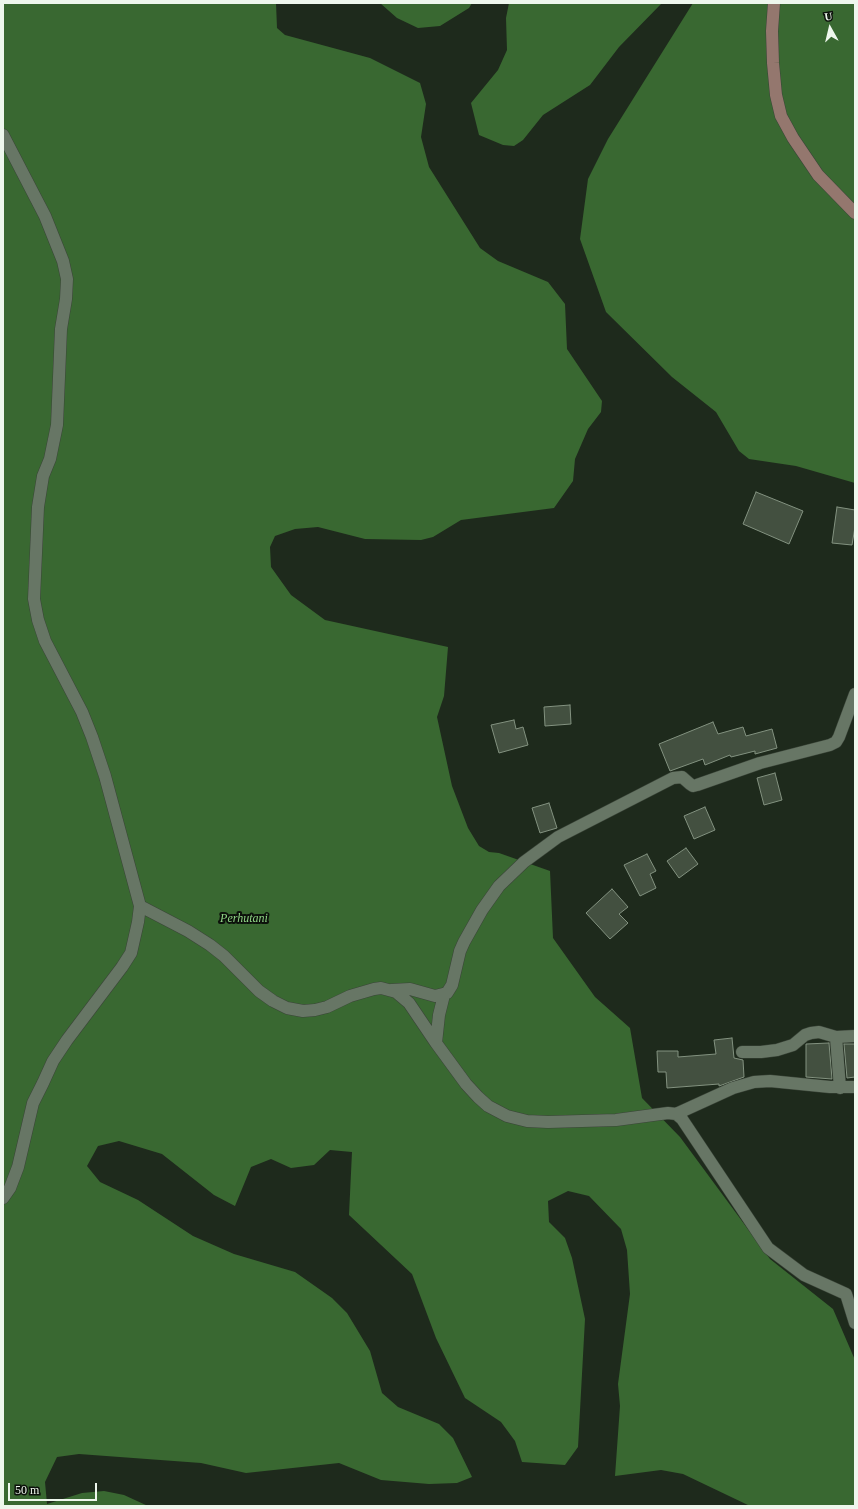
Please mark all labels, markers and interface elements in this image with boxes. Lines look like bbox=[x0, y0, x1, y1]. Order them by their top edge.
north arrow bbox=[810, 8, 850, 48]
text: U bbox=[824, 10, 833, 23]
park label: Perhutani bbox=[220, 912, 268, 926]
scale bar bbox=[10, 1475, 99, 1501]
text: 50 m bbox=[15, 1483, 39, 1497]

